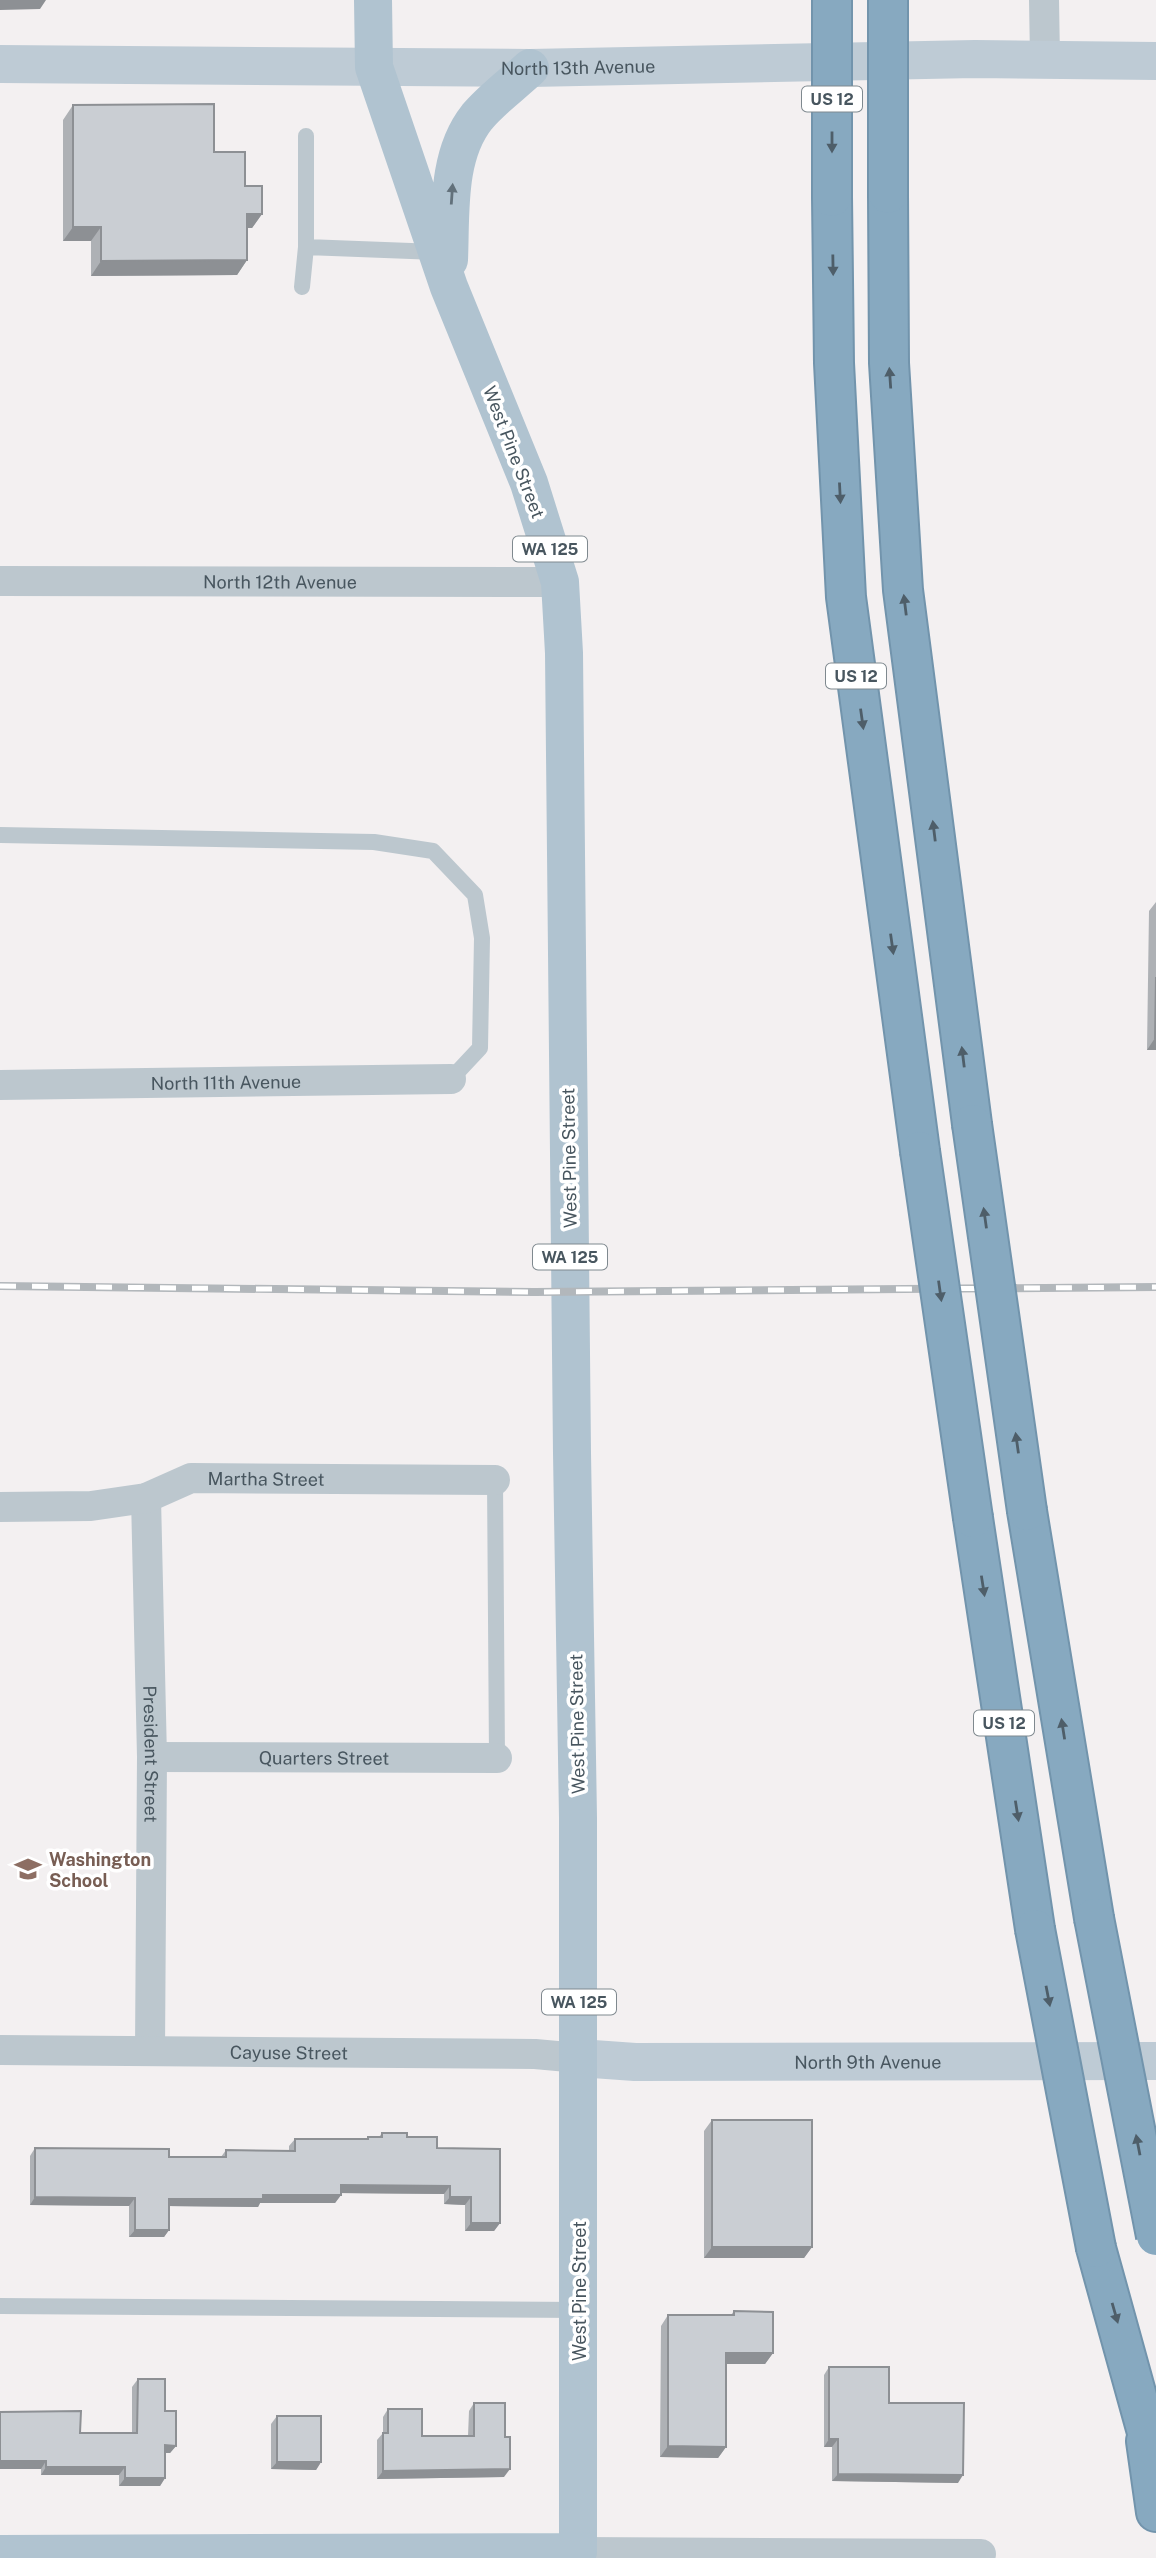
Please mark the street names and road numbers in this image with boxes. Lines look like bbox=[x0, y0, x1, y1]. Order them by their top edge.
street label: North 13th Avenue bbox=[501, 55, 655, 79]
road number: US 12 bbox=[802, 86, 862, 111]
street label: West Pine Street bbox=[479, 383, 549, 521]
road number: WA 125 bbox=[513, 536, 587, 562]
street label: North 12th Avenue bbox=[203, 571, 357, 592]
road number: US 12 bbox=[826, 664, 886, 688]
street label: North 11th Avenue bbox=[151, 1070, 301, 1093]
street label: West Pine Street bbox=[557, 1088, 581, 1228]
road number: WA 125 bbox=[533, 1245, 607, 1270]
street label: Martha Street bbox=[208, 1468, 325, 1489]
street label: West Pine Street bbox=[565, 1654, 589, 1794]
street label: President Street bbox=[140, 1685, 163, 1823]
road number: US 12 bbox=[974, 1710, 1034, 1736]
street label: Quarters Street bbox=[259, 1747, 389, 1768]
road number: WA 125 bbox=[542, 1990, 616, 2014]
street label: Cayuse Street bbox=[230, 2041, 348, 2063]
street label: North 9th Avenue bbox=[794, 2051, 941, 2072]
street label: West Pine Street bbox=[569, 2221, 590, 2361]

